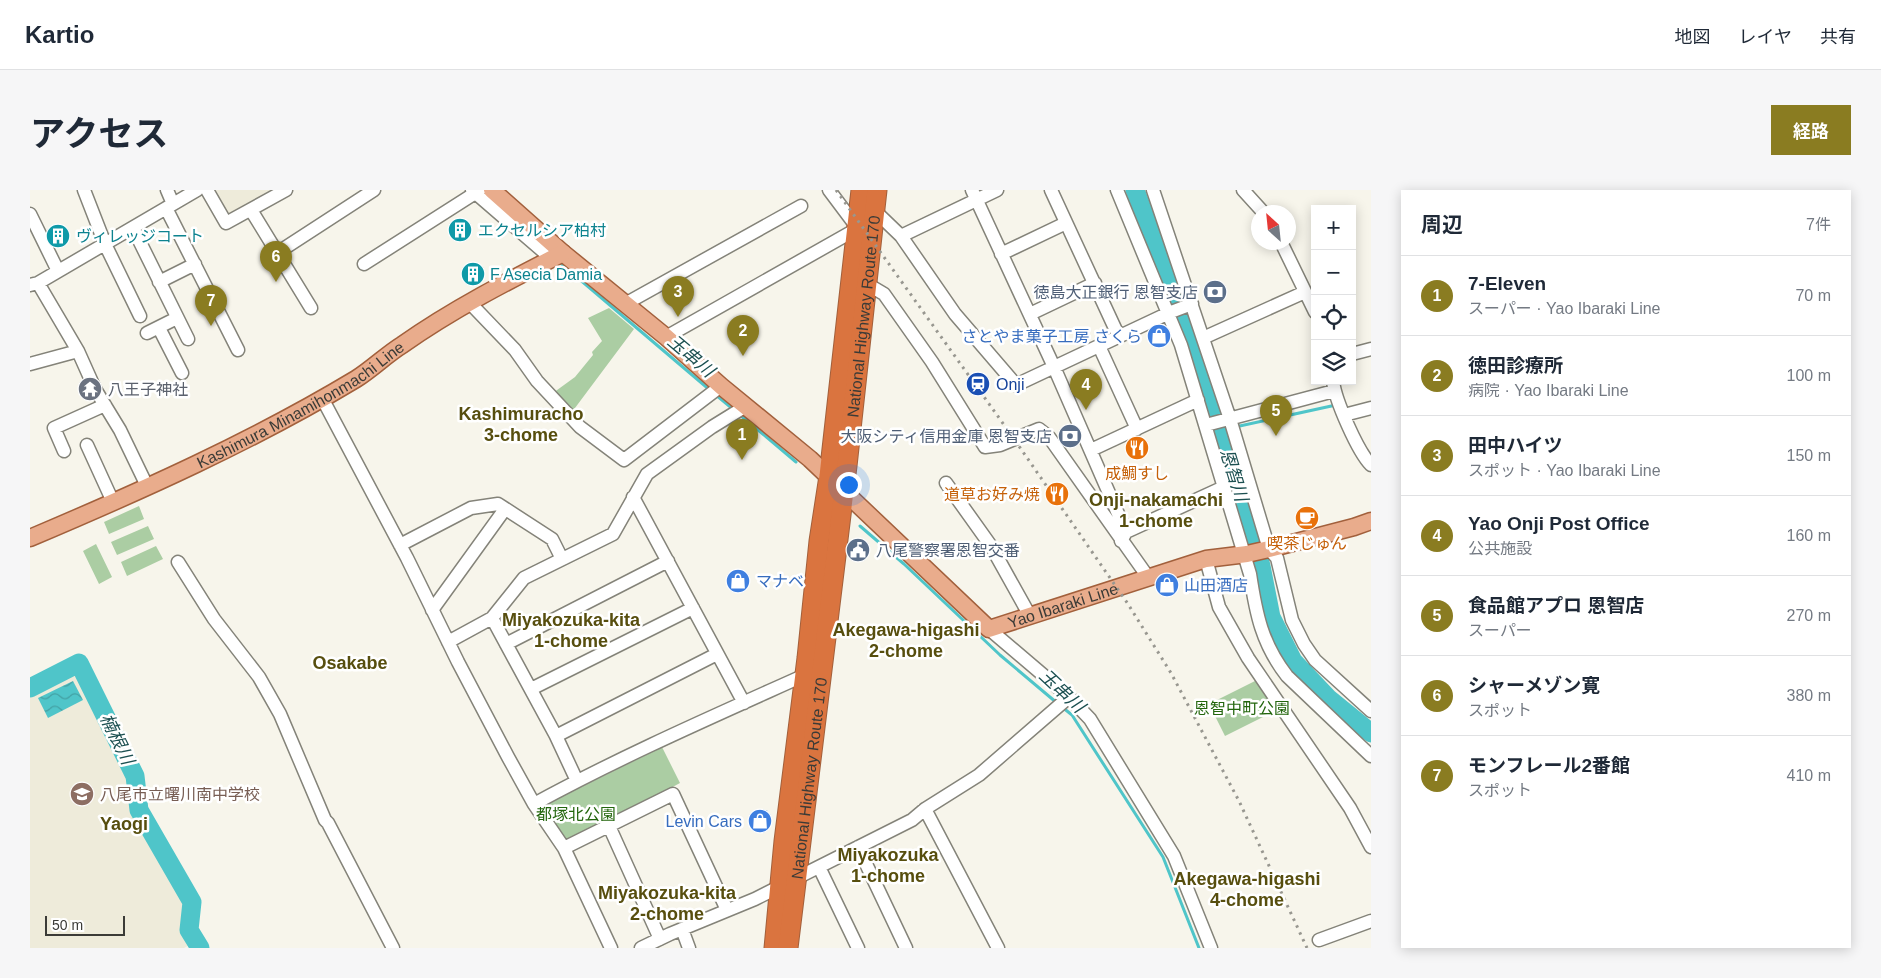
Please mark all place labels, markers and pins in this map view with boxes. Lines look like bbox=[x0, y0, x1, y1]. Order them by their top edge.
building icon: エクセルシア柏村 bbox=[447, 217, 473, 243]
place label: エクセルシア柏村 bbox=[478, 222, 606, 239]
building icon: ヴィレッジコート bbox=[45, 223, 71, 249]
place label: ヴィレッジコート bbox=[76, 228, 204, 245]
pin: 6 bbox=[260, 241, 292, 282]
building icon: F Asecia Damia bbox=[460, 261, 486, 287]
place label: F Asecia Damia bbox=[490, 266, 602, 283]
pin: 3 bbox=[662, 276, 694, 317]
bank icon: 徳島大正銀行 恩智支店 bbox=[1202, 279, 1228, 305]
place label: 徳島大正銀行 恩智支店 bbox=[1034, 284, 1198, 301]
pin: 7 bbox=[195, 285, 227, 326]
pin: 2 bbox=[727, 315, 759, 356]
shop icon: さとやま菓子工房 さくら bbox=[1146, 323, 1172, 349]
place label: さとやま菓子工房 さくら bbox=[962, 328, 1142, 345]
pin: 4 bbox=[1070, 369, 1102, 410]
station icon: Onji bbox=[965, 371, 991, 397]
temple icon: 八王子神社 bbox=[77, 376, 103, 402]
place label: Onji bbox=[996, 376, 1024, 393]
place label: 八王子神社 bbox=[108, 381, 188, 398]
pin: 5 bbox=[1260, 395, 1292, 436]
pin: 1 bbox=[726, 419, 758, 460]
bank icon: 大阪シティ信用金庫 恩智支店 bbox=[1057, 423, 1083, 449]
place label: 大阪シティ信用金庫 恩智支店 bbox=[841, 428, 1052, 445]
restaurant icon: 成鯛すし bbox=[1124, 435, 1150, 461]
place label: 成鯛すし bbox=[1105, 465, 1169, 482]
restaurant icon: 道草お好み焼 bbox=[1044, 481, 1070, 507]
place label: 道草お好み焼 bbox=[944, 486, 1040, 503]
cafe icon: 喫茶じゅん bbox=[1294, 505, 1320, 531]
place label: 喫茶じゅん bbox=[1267, 535, 1347, 552]
public building icon: 八尾警察署恩智交番 bbox=[845, 537, 871, 563]
place label: 八尾警察署恩智交番 bbox=[876, 542, 1020, 559]
shop icon: マナベ bbox=[725, 568, 751, 594]
shop icon: 山田酒店 bbox=[1154, 572, 1180, 598]
place label: マナベ bbox=[756, 573, 804, 590]
place label: 山田酒店 bbox=[1184, 577, 1248, 594]
school or university icon: 八尾市立曙川南中学校 bbox=[69, 781, 95, 807]
place label: 八尾市立曙川南中学校 bbox=[100, 786, 260, 803]
shop icon: Levin Cars bbox=[747, 808, 773, 834]
place label: Levin Cars bbox=[666, 813, 742, 830]

